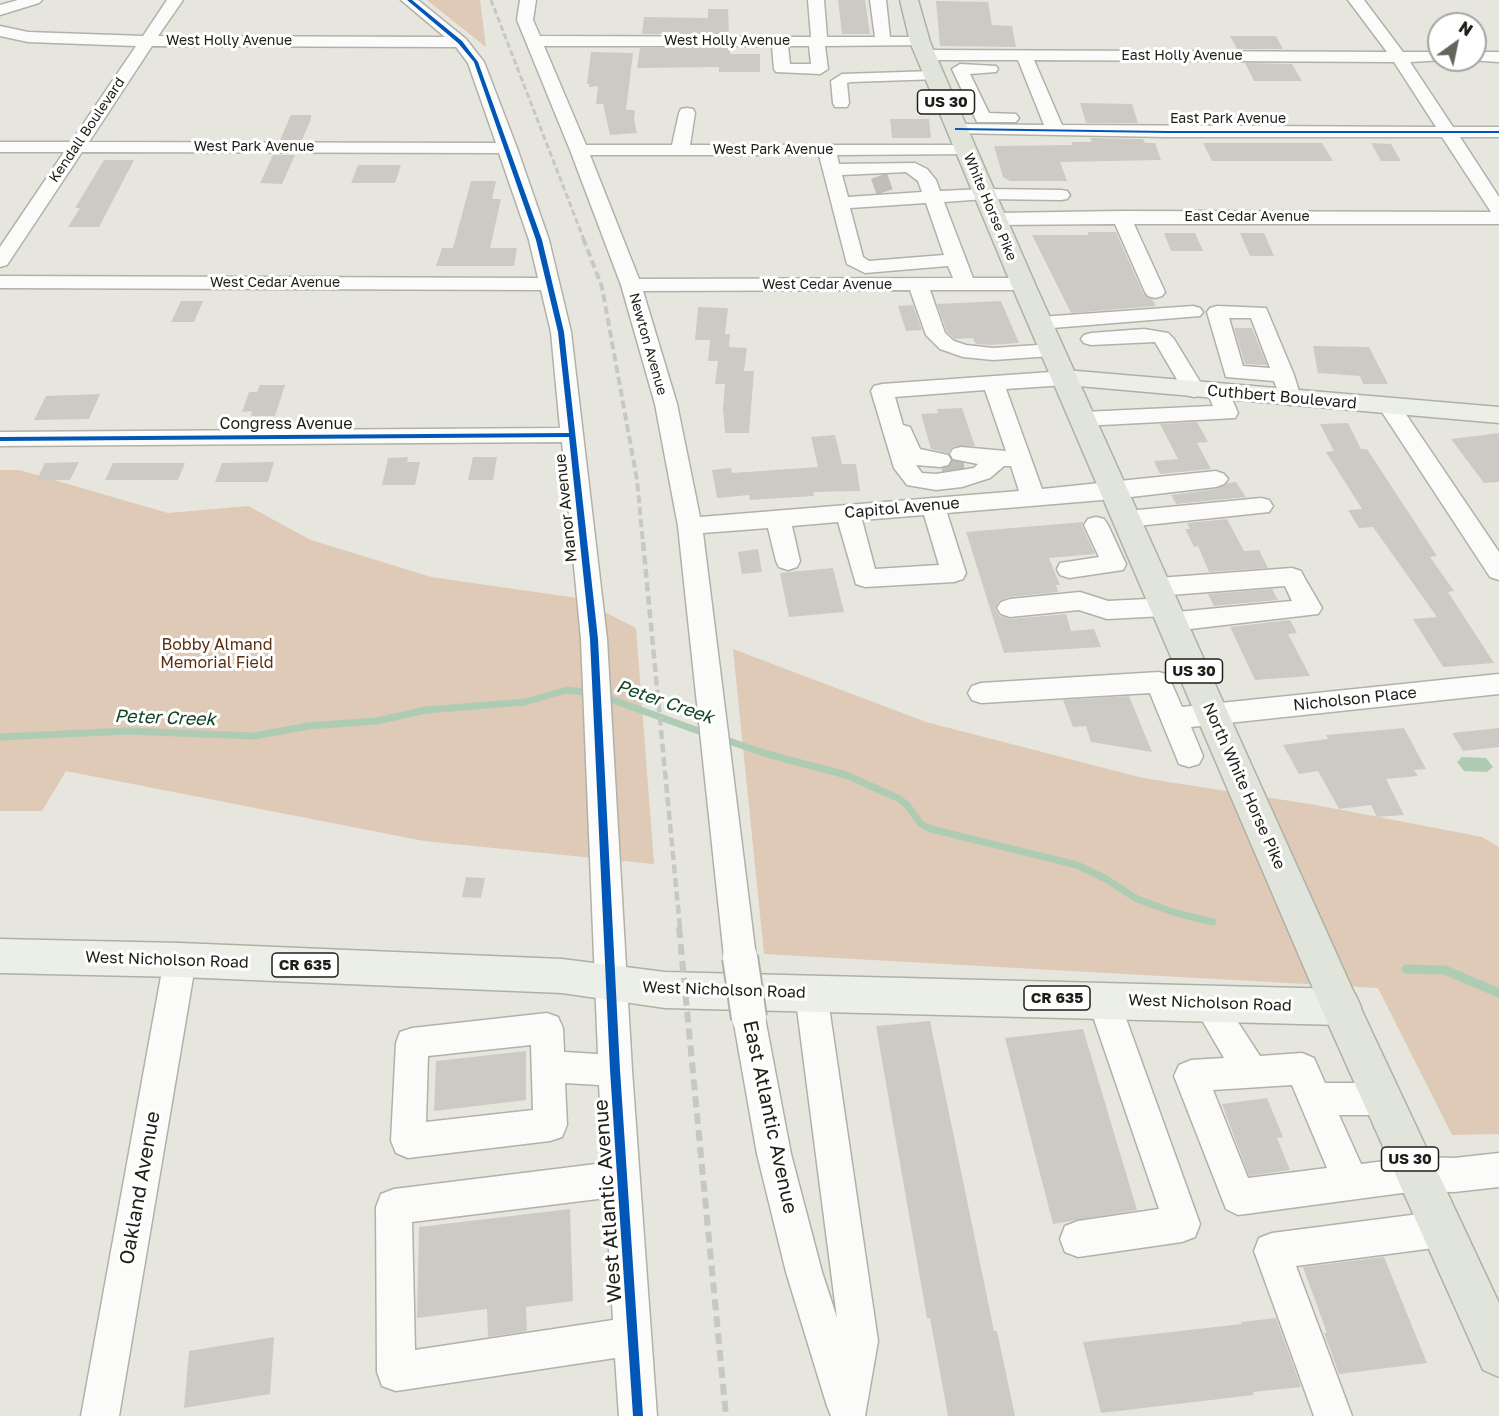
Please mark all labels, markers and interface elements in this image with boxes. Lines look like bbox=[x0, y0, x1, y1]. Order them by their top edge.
north arrow bbox=[1427, 12, 1487, 72]
text: N bbox=[1455, 17, 1476, 40]
street label: West Holly Avenue bbox=[166, 33, 292, 49]
street label: West Holly Avenue bbox=[664, 33, 790, 49]
street label: East Holly Avenue bbox=[1121, 48, 1243, 64]
street label: Kendall Boulevard bbox=[46, 74, 128, 186]
road number: US 30 bbox=[918, 90, 974, 114]
street label: East Park Avenue bbox=[1170, 111, 1286, 127]
street label: West Park Avenue bbox=[194, 139, 314, 155]
street label: West Park Avenue bbox=[713, 142, 833, 158]
street label: White Horse Pike bbox=[960, 151, 1020, 263]
street label: East Cedar Avenue bbox=[1184, 209, 1310, 225]
street label: West Cedar Avenue bbox=[210, 275, 340, 291]
street label: West Cedar Avenue bbox=[762, 277, 892, 293]
street label: Newton Avenue bbox=[625, 291, 671, 397]
street label: Cuthbert Boulevard bbox=[1206, 381, 1358, 413]
street label: Congress Avenue bbox=[220, 414, 352, 434]
street label: Manor Avenue bbox=[551, 453, 581, 563]
street label: Capitol Avenue bbox=[844, 493, 960, 523]
park label: Bobby Almand Memorial Field bbox=[160, 635, 274, 673]
road number: US 30 bbox=[1166, 659, 1222, 683]
water label: Peter Creek bbox=[614, 675, 716, 729]
street label: Nicholson Place bbox=[1292, 683, 1418, 715]
street label: North White Horse Pike bbox=[1199, 700, 1289, 872]
water label: Peter Creek bbox=[114, 705, 216, 731]
street label: West Nicholson Road bbox=[85, 948, 249, 972]
road number: CR 635 bbox=[272, 953, 338, 977]
street label: West Nicholson Road bbox=[642, 978, 806, 1002]
road number: CR 635 bbox=[1024, 986, 1090, 1010]
street label: West Nicholson Road bbox=[1128, 991, 1292, 1015]
street label: East Atlantic Avenue bbox=[738, 1018, 802, 1216]
street label: West Atlantic Avenue bbox=[589, 1098, 627, 1304]
street label: Oakland Avenue bbox=[115, 1109, 165, 1267]
road number: US 30 bbox=[1382, 1147, 1438, 1171]

